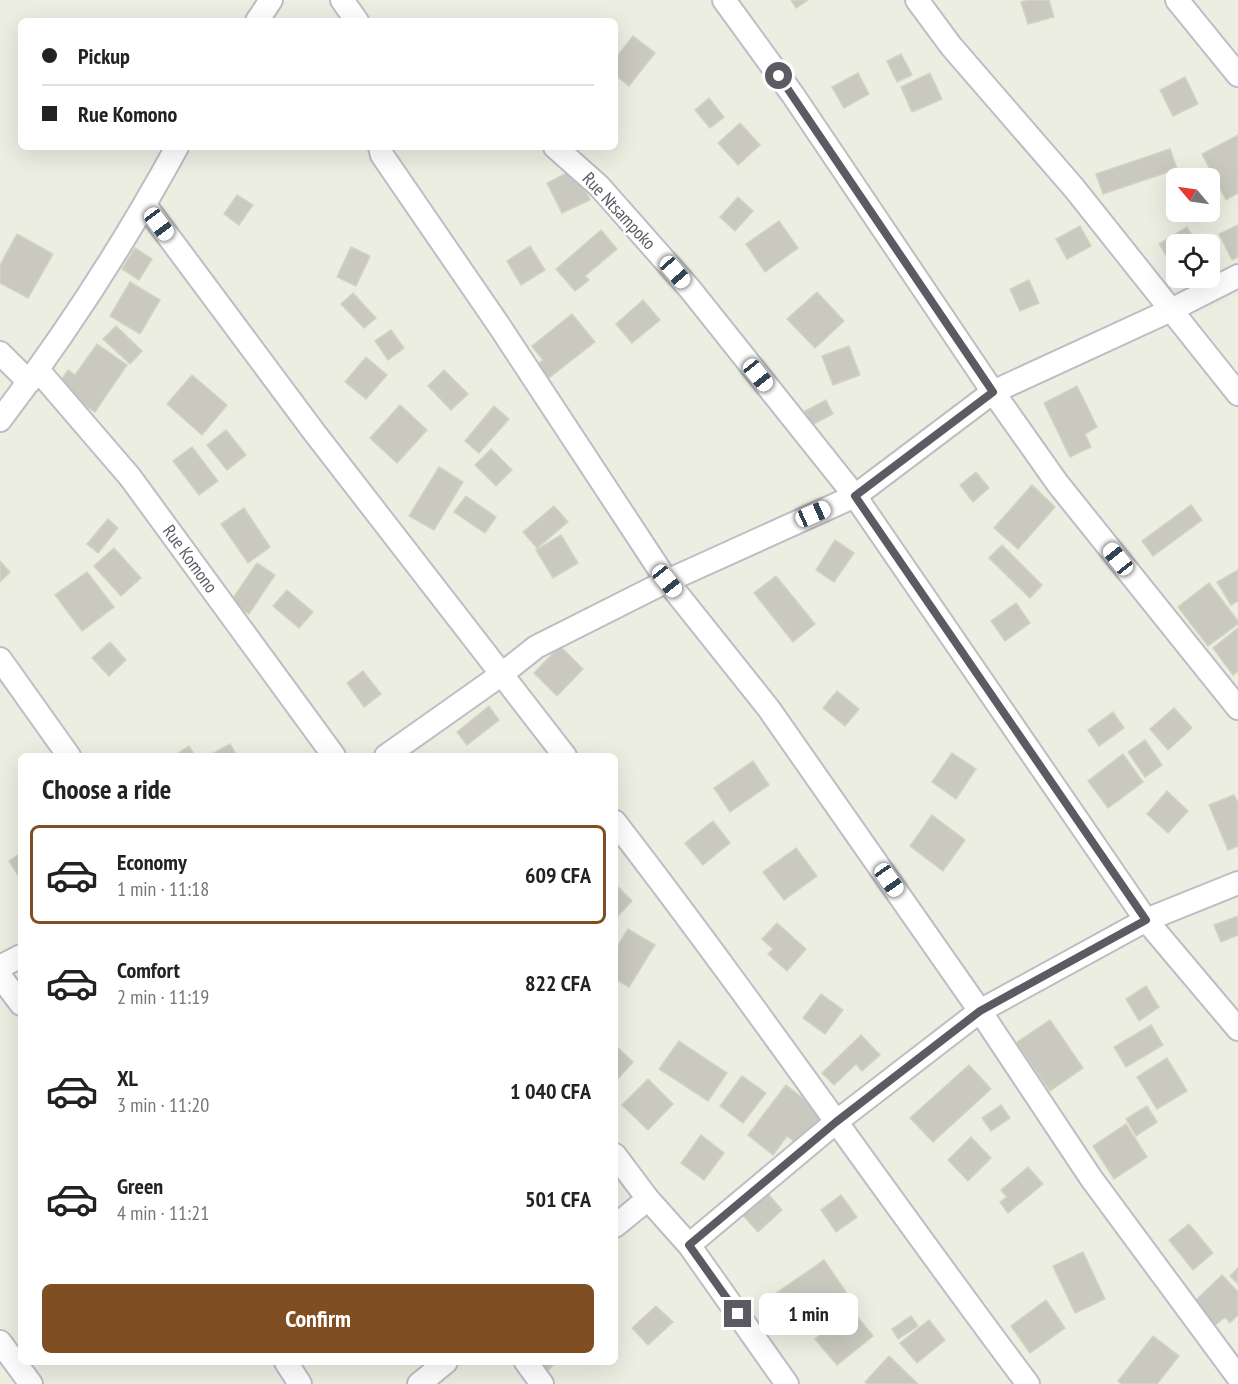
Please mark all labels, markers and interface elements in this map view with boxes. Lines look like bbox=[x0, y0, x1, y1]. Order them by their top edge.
text: Pickup bbox=[78, 42, 130, 70]
route start bbox=[765, 62, 792, 89]
text: Rue Komono bbox=[78, 100, 177, 128]
street label: Rue Ntsampoko bbox=[578, 167, 661, 254]
north arrow bbox=[1166, 168, 1220, 222]
map controls bbox=[1166, 168, 1220, 288]
car bbox=[141, 204, 177, 244]
button: locate bbox=[1166, 234, 1220, 288]
car bbox=[656, 253, 694, 291]
car bbox=[740, 355, 776, 395]
car bbox=[793, 498, 833, 530]
street label: Rue Komono bbox=[158, 520, 223, 598]
car bbox=[1100, 539, 1136, 579]
car bbox=[649, 561, 685, 601]
text: Choose a ride bbox=[42, 772, 171, 806]
icon: car bbox=[45, 848, 99, 902]
text: Economy bbox=[117, 848, 187, 876]
car bbox=[871, 860, 907, 900]
text: 609 CFA bbox=[525, 861, 591, 889]
text: 1 min · 11:18 bbox=[117, 876, 209, 902]
icon: car bbox=[45, 956, 99, 1010]
text: Comfort bbox=[117, 956, 180, 984]
text: 822 CFA bbox=[525, 969, 591, 997]
text: 2 min · 11:19 bbox=[117, 984, 209, 1010]
icon: car bbox=[45, 1064, 99, 1118]
text: XL bbox=[117, 1064, 138, 1092]
text: 1 040 CFA bbox=[510, 1077, 591, 1105]
text: 3 min · 11:20 bbox=[117, 1092, 209, 1118]
icon: car bbox=[45, 1172, 99, 1226]
text: Green bbox=[117, 1172, 163, 1200]
text: 501 CFA bbox=[525, 1185, 591, 1213]
text: 4 min · 11:21 bbox=[117, 1200, 209, 1226]
button: Confirm bbox=[42, 1284, 594, 1353]
callout: 1 min bbox=[759, 1293, 858, 1335]
route end bbox=[724, 1300, 751, 1327]
text: 1 min bbox=[788, 1301, 829, 1327]

